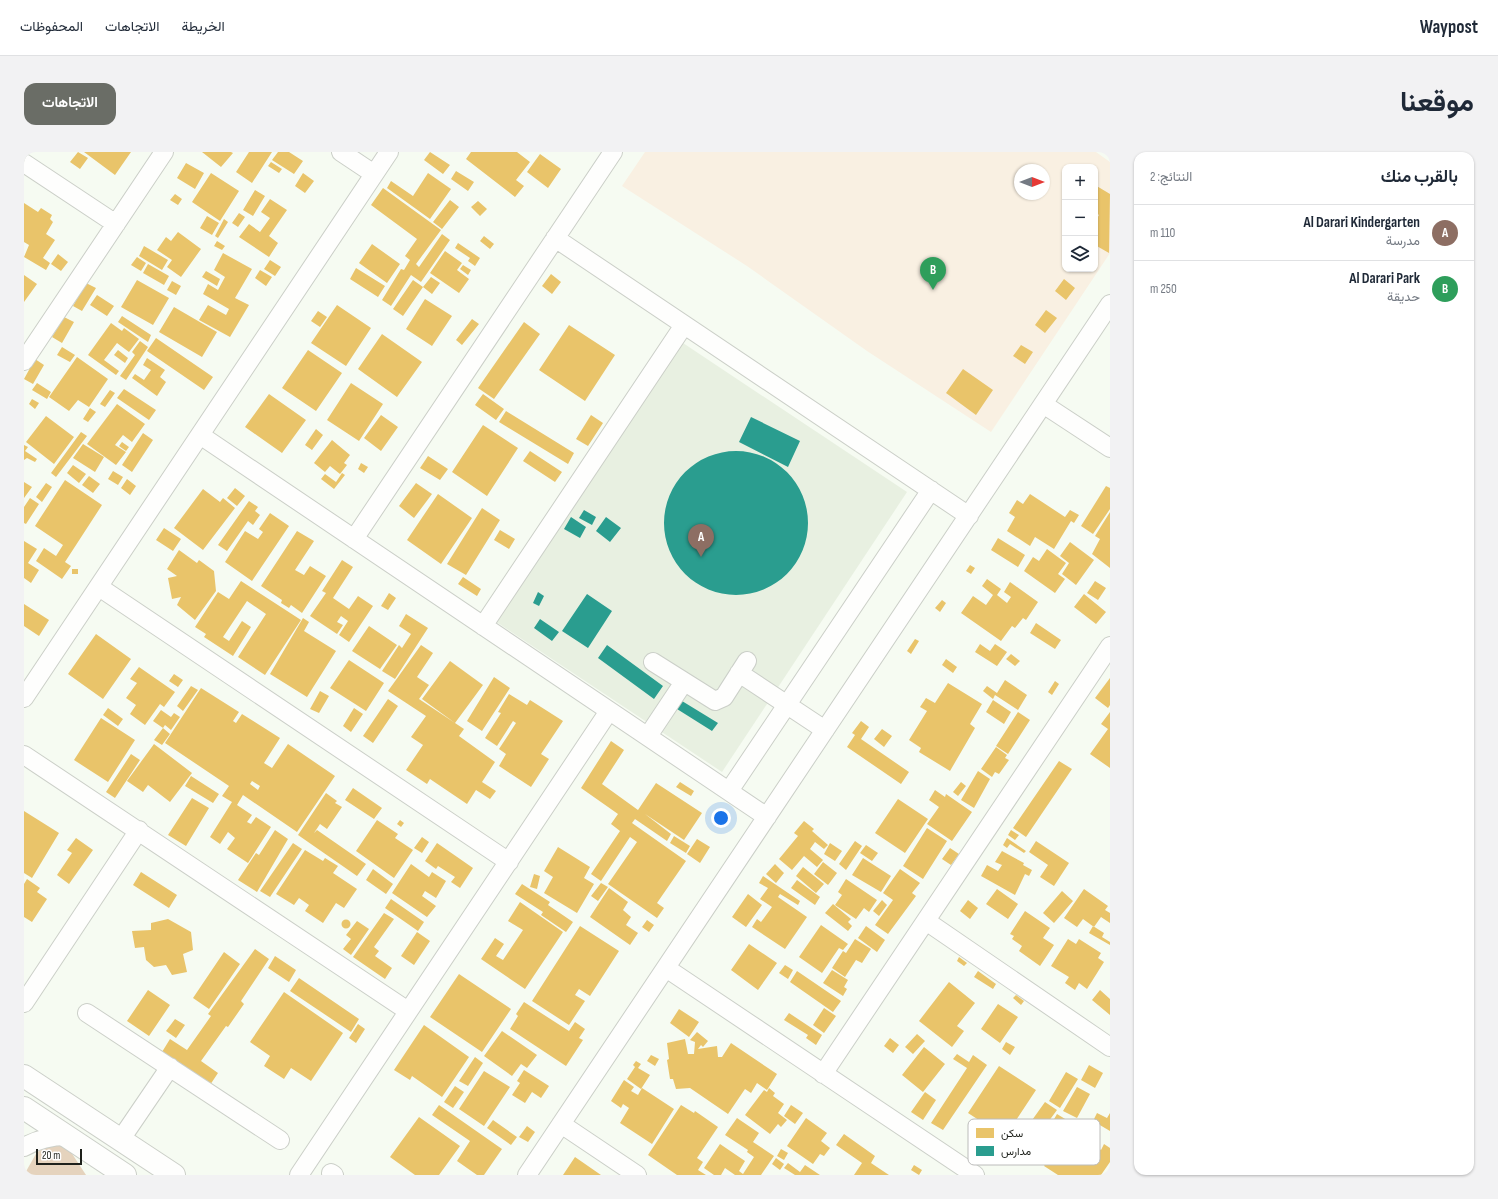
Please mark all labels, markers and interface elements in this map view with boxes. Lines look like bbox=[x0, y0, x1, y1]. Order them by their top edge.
text: Waypost bbox=[1420, 16, 1478, 39]
text: المحفوظات bbox=[20, 18, 83, 35]
text: الاتجاهات bbox=[105, 18, 159, 35]
text: الخريطة bbox=[181, 18, 225, 35]
button: الاتجاهات bbox=[24, 83, 116, 125]
text: موقعنا bbox=[1400, 86, 1474, 119]
north arrow bbox=[1014, 164, 1050, 200]
map controls bbox=[1062, 164, 1098, 272]
button: + bbox=[1062, 164, 1098, 200]
text: بالقرب منك bbox=[1381, 167, 1458, 187]
text: النتائج: 2 bbox=[1150, 169, 1192, 185]
button: − bbox=[1062, 200, 1098, 236]
text: Al Darari Kindergarten bbox=[1303, 213, 1420, 232]
text: 110 m bbox=[1150, 225, 1175, 241]
text: A bbox=[1442, 225, 1448, 241]
text: مدرسة bbox=[1386, 233, 1420, 249]
button: layers bbox=[1062, 236, 1098, 272]
pin: B bbox=[920, 257, 946, 290]
text: Al Darari Park bbox=[1349, 269, 1420, 288]
text: 250 m bbox=[1150, 281, 1177, 297]
text: B bbox=[1442, 281, 1448, 297]
text: حديقة bbox=[1387, 289, 1420, 305]
pin: A bbox=[688, 524, 714, 557]
your location bbox=[711, 808, 731, 828]
legend bbox=[968, 1119, 1100, 1165]
text: سكن bbox=[1001, 1127, 1024, 1140]
text: مدارس bbox=[1001, 1145, 1031, 1158]
scale bar bbox=[36, 1147, 82, 1166]
text: 20 m bbox=[42, 1149, 60, 1162]

